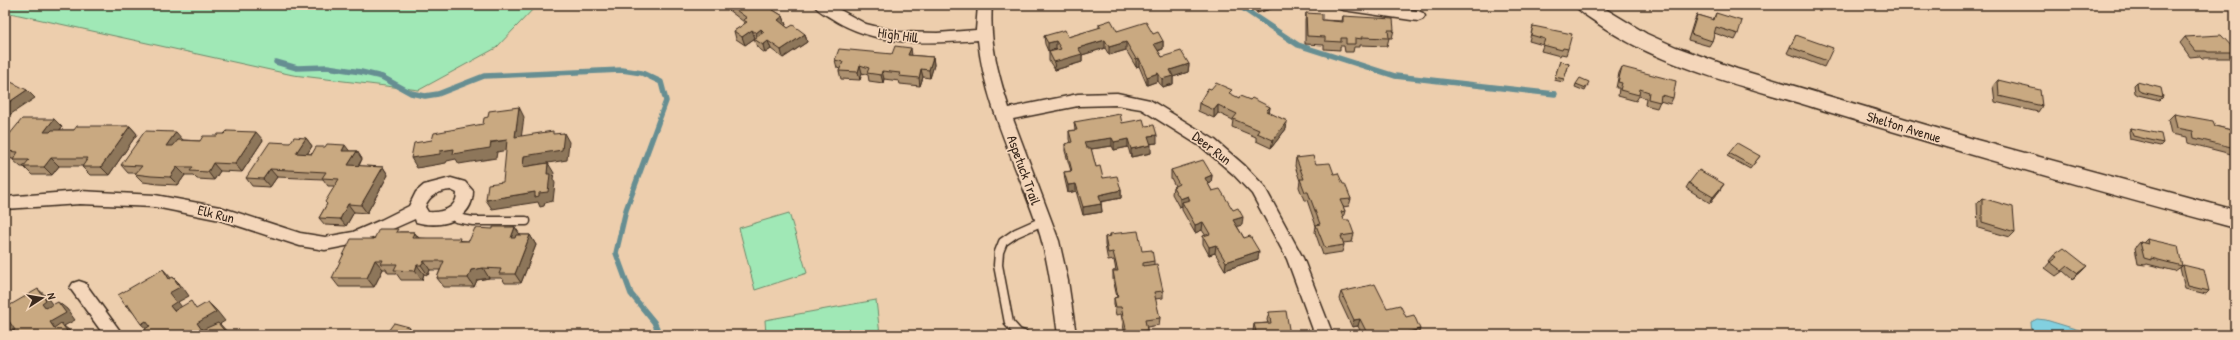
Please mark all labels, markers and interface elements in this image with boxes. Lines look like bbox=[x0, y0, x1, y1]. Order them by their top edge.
street label: High Hill bbox=[876, 22, 921, 48]
street label: Shelton Avenue bbox=[1864, 106, 1944, 147]
street label: Deer Run bbox=[1189, 126, 1236, 169]
street label: Aspetuck Trail bbox=[1002, 132, 1046, 208]
street label: Elk Run bbox=[196, 200, 236, 227]
north arrow bbox=[22, 278, 62, 318]
text: N bbox=[44, 292, 59, 300]

